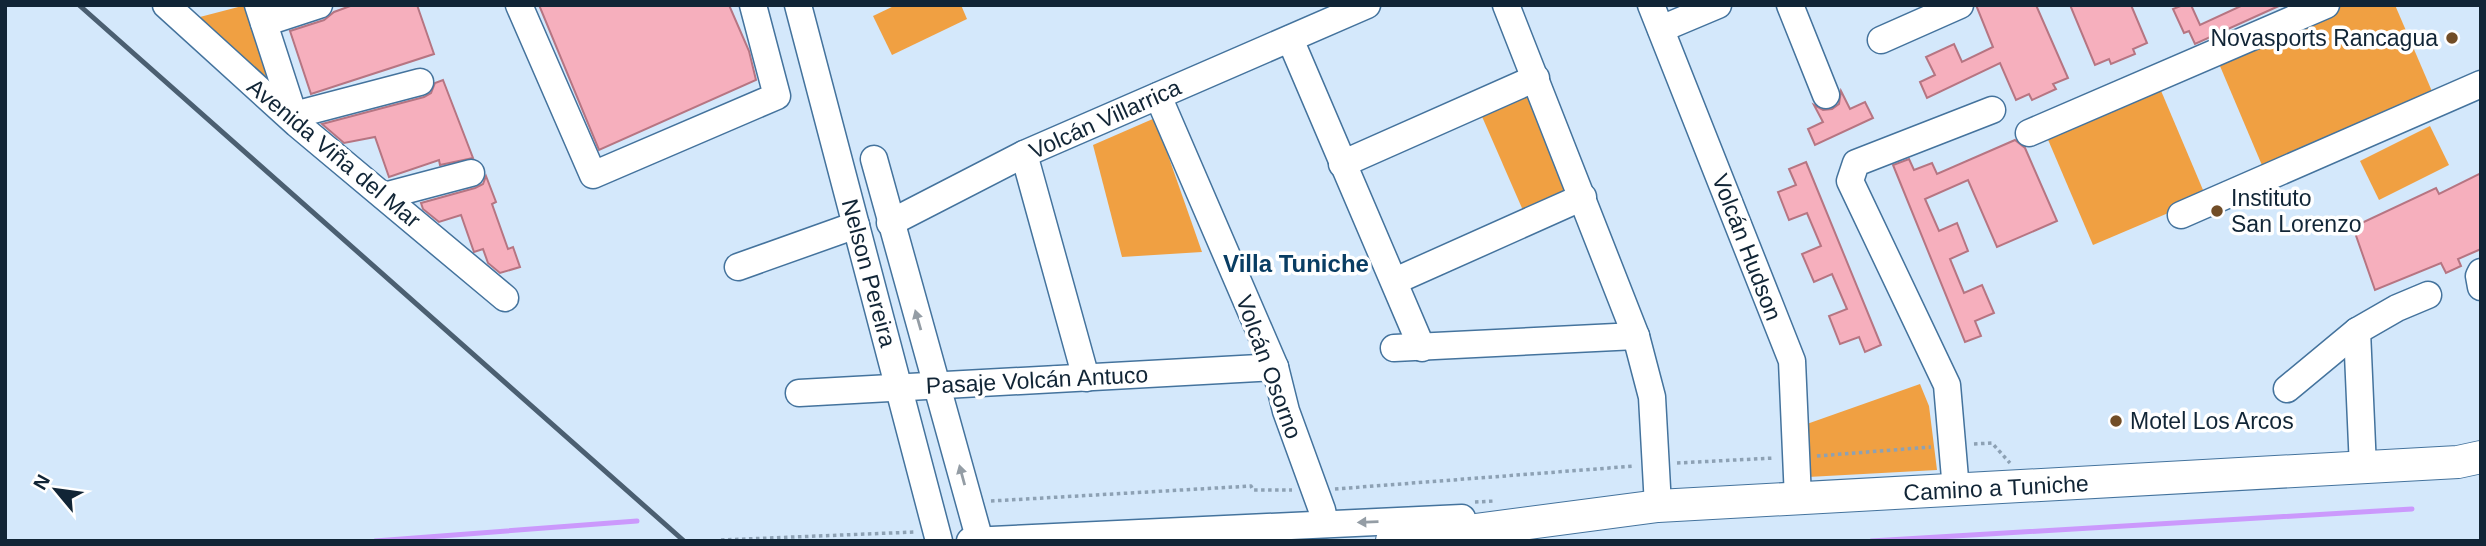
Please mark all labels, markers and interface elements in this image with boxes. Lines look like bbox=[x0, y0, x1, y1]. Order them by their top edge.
place label: Novasports Rancagua bbox=[2210, 25, 2438, 51]
marker: Novasports Rancagua bbox=[2444, 30, 2460, 46]
street label: Avenida Viña del Mar bbox=[242, 73, 426, 233]
street label: Volcán Villarrica bbox=[1025, 74, 1185, 164]
street label: Volcán Hudson bbox=[1707, 170, 1787, 324]
place label: Instituto San Lorenzo bbox=[2231, 185, 2361, 237]
street label: Nelson Pereira bbox=[837, 196, 901, 350]
marker: Instituto San Lorenzo bbox=[2209, 203, 2225, 219]
district label: Villa Tuniche bbox=[1223, 250, 1369, 277]
street label: Volcán Osorno bbox=[1231, 292, 1307, 442]
one-way arrow bbox=[913, 309, 923, 330]
street label: Pasaje Volcán Antuco bbox=[925, 361, 1149, 399]
place label: Motel Los Arcos bbox=[2130, 408, 2294, 434]
marker: Motel Los Arcos bbox=[2108, 413, 2124, 429]
north arrow bbox=[21, 455, 91, 525]
one-way arrow bbox=[956, 464, 966, 485]
street label: Camino a Tuniche bbox=[1903, 470, 2089, 506]
text: N bbox=[29, 471, 54, 493]
one-way arrow bbox=[1356, 516, 1378, 527]

